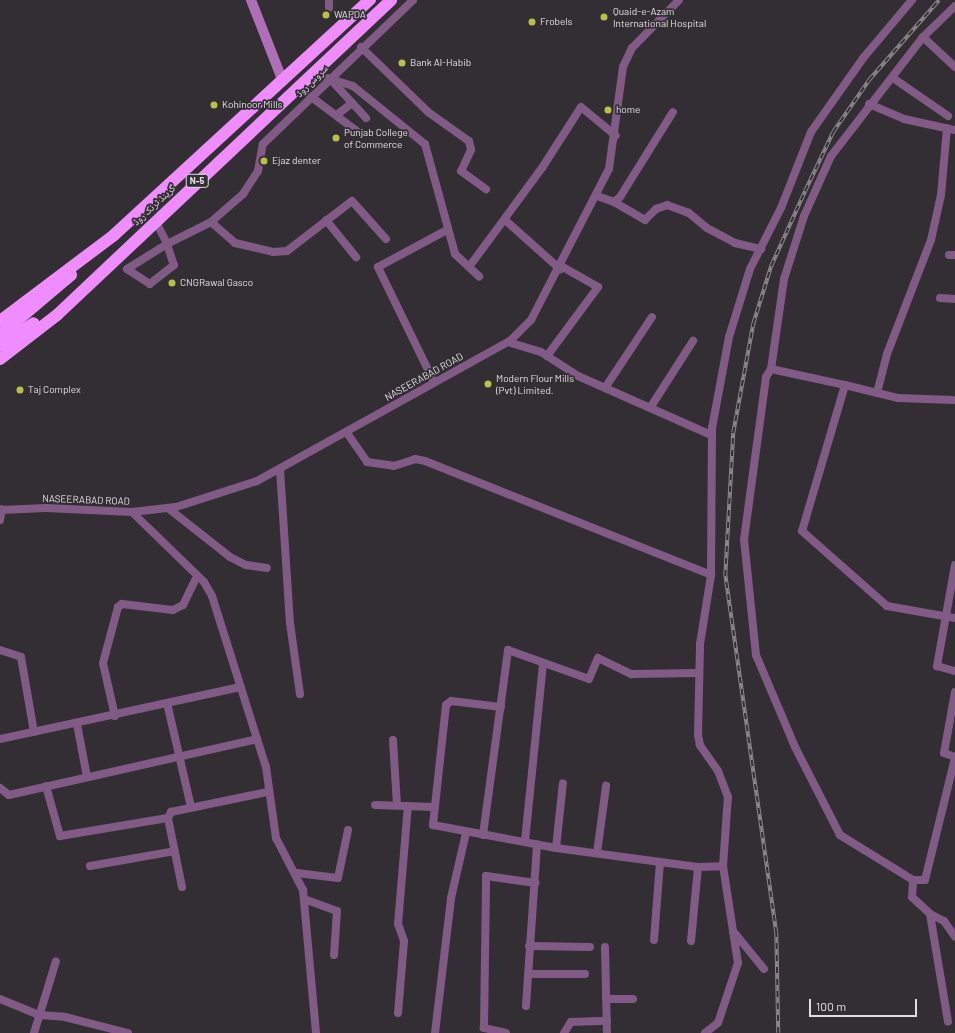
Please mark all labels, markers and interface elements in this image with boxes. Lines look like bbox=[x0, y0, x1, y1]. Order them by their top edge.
place label: Quaid-e-Azam International Hospital bbox=[613, 5, 706, 28]
place label: WAPDA bbox=[334, 9, 366, 21]
marker: WAPDA bbox=[321, 10, 331, 20]
marker: Quaid-e-Azam International Hospital bbox=[598, 11, 610, 23]
place label: Frobels bbox=[540, 16, 572, 28]
marker: Frobels bbox=[527, 17, 537, 27]
place label: Bank Al-Habib bbox=[410, 57, 471, 69]
marker: Bank Al-Habib bbox=[397, 58, 407, 68]
street label: سروس روڈ bbox=[294, 63, 330, 99]
place label: Kohinoor Mills bbox=[222, 99, 282, 111]
marker: Kohinoor Mills bbox=[209, 100, 219, 110]
place label: home bbox=[616, 104, 640, 116]
marker: home bbox=[603, 105, 613, 115]
place label: Punjab College of Commerce bbox=[344, 126, 408, 150]
marker: Punjab College of Commerce bbox=[331, 133, 341, 143]
place label: Ejaz denter bbox=[272, 155, 321, 167]
marker: Ejaz denter bbox=[259, 156, 269, 166]
road number: N-5 bbox=[185, 174, 209, 188]
street label: گرینڈ ٹرنک روڈ bbox=[130, 182, 178, 228]
place label: CNGRawal Gasco bbox=[180, 277, 253, 289]
marker: CNGRawal Gasco bbox=[167, 278, 177, 288]
street label: NASEERABAD ROAD bbox=[383, 350, 465, 404]
place label: Modern Flour Mills (Pvt) Limited. bbox=[496, 372, 574, 396]
marker: Modern Flour Mills (Pvt) Limited. bbox=[483, 379, 493, 389]
place label: Taj Complex bbox=[28, 384, 81, 396]
marker: Taj Complex bbox=[15, 385, 25, 395]
street label: NASEERABAD ROAD bbox=[42, 492, 130, 508]
scale bar bbox=[811, 991, 919, 1017]
text: 100 m bbox=[816, 999, 846, 1013]

